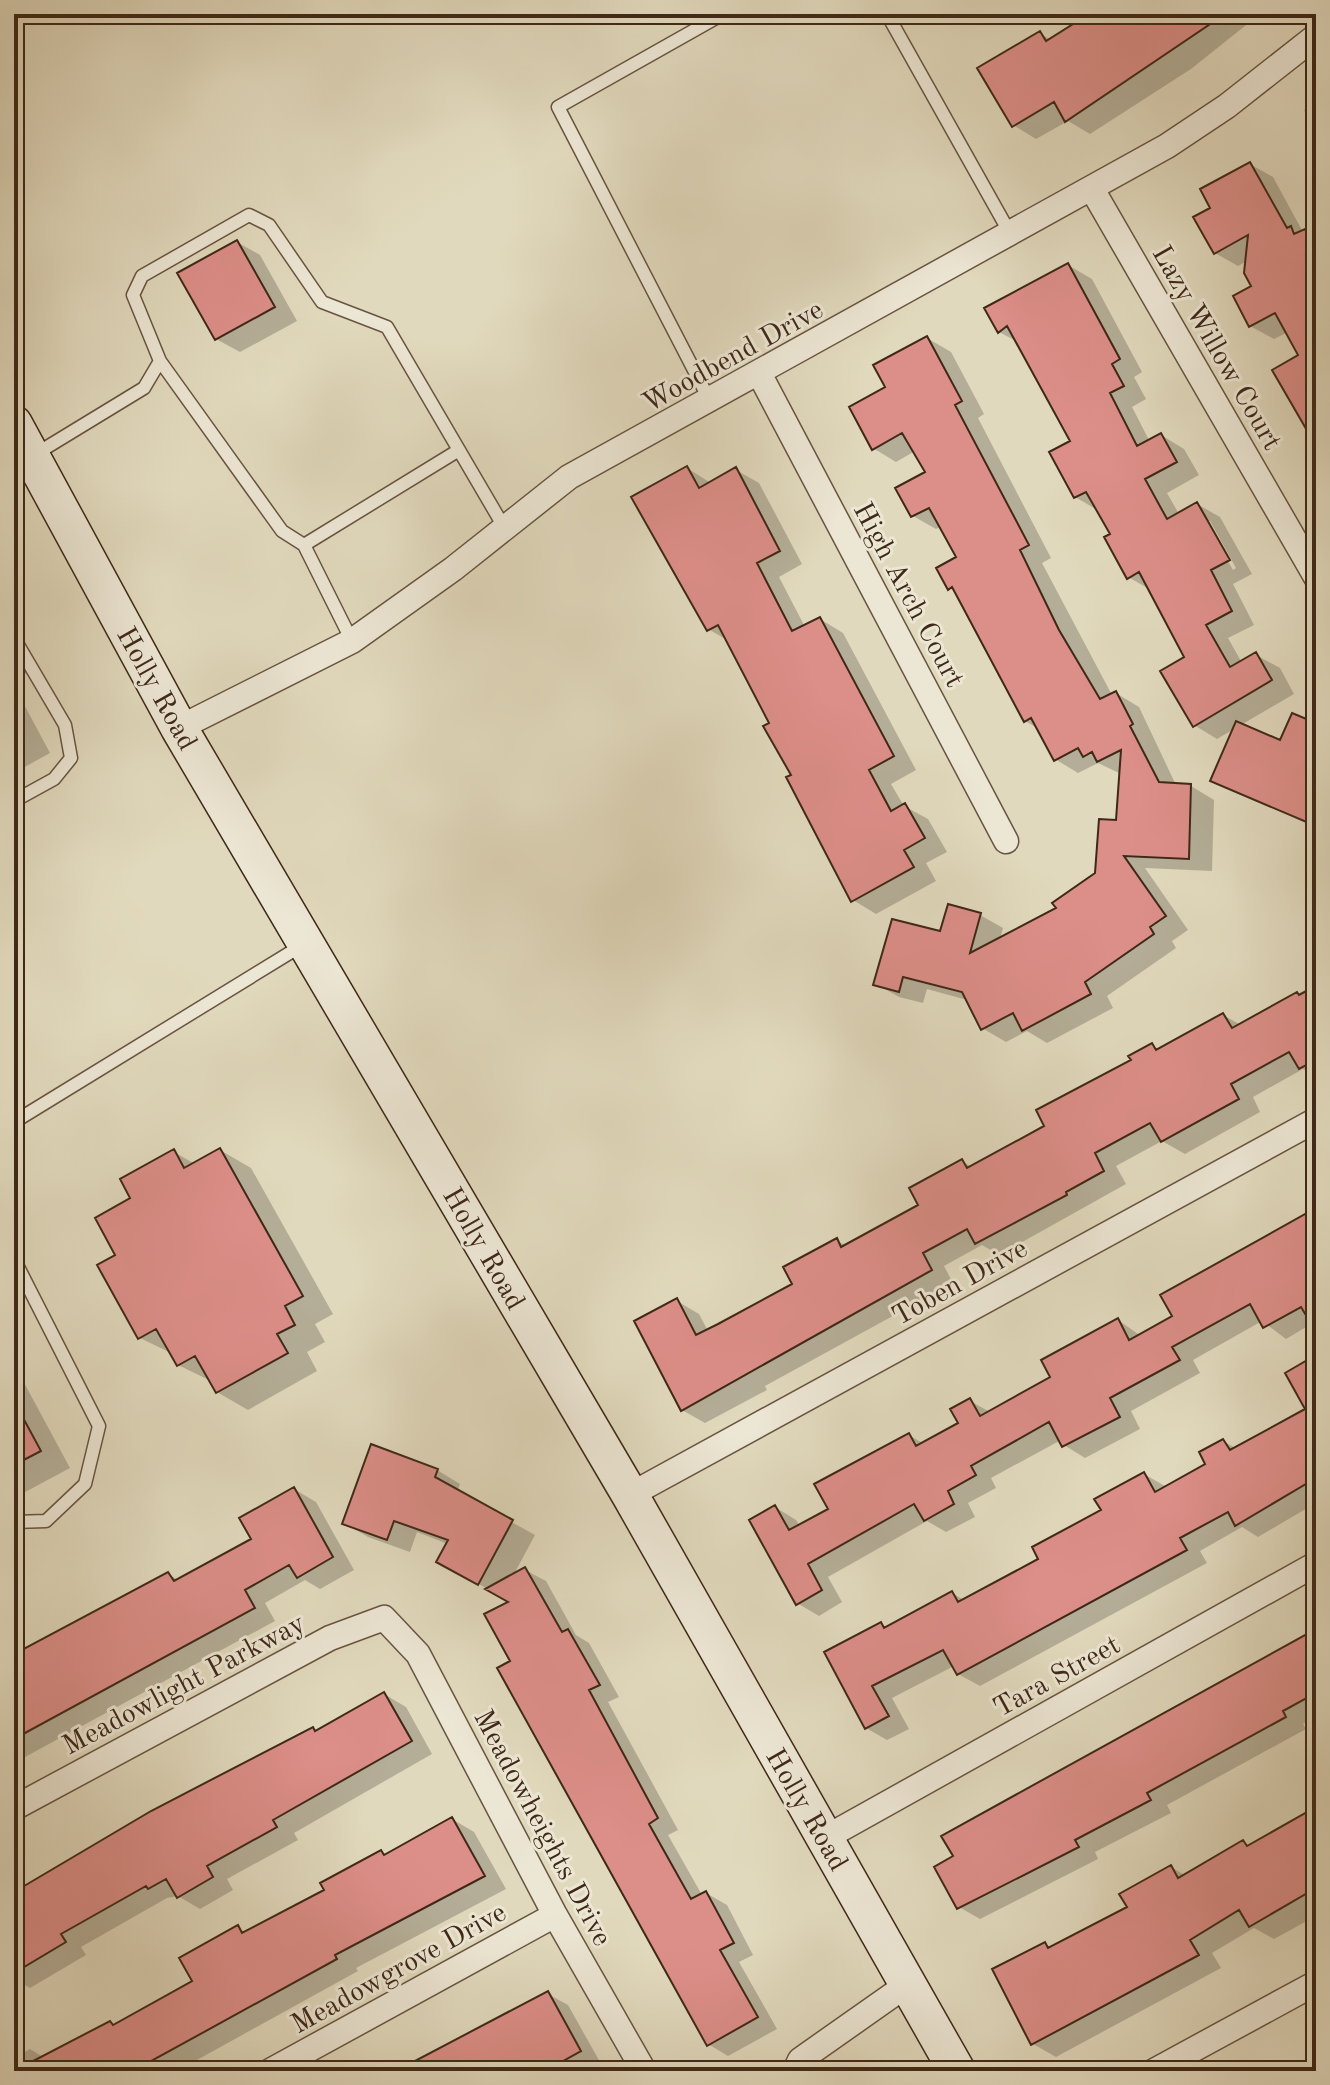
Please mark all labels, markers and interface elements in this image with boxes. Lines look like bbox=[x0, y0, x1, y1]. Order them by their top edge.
street label: Lazy Willow Court bbox=[1146, 242, 1285, 455]
street label: Woodbend Drive bbox=[638, 296, 828, 419]
street label: High Arch Court bbox=[847, 498, 968, 692]
street label: Holly Road bbox=[110, 623, 201, 756]
street label: Holly Road bbox=[436, 1184, 529, 1315]
street label: Toben Drive bbox=[888, 1235, 1033, 1332]
street label: Meadowlight Parkway bbox=[59, 1610, 310, 1761]
street label: Tara Street bbox=[990, 1632, 1125, 1724]
street label: Meadowheights Drive bbox=[467, 1706, 615, 1951]
street label: Holly Road bbox=[759, 1745, 852, 1876]
street label: Meadowgrove Drive bbox=[287, 1899, 512, 2040]

